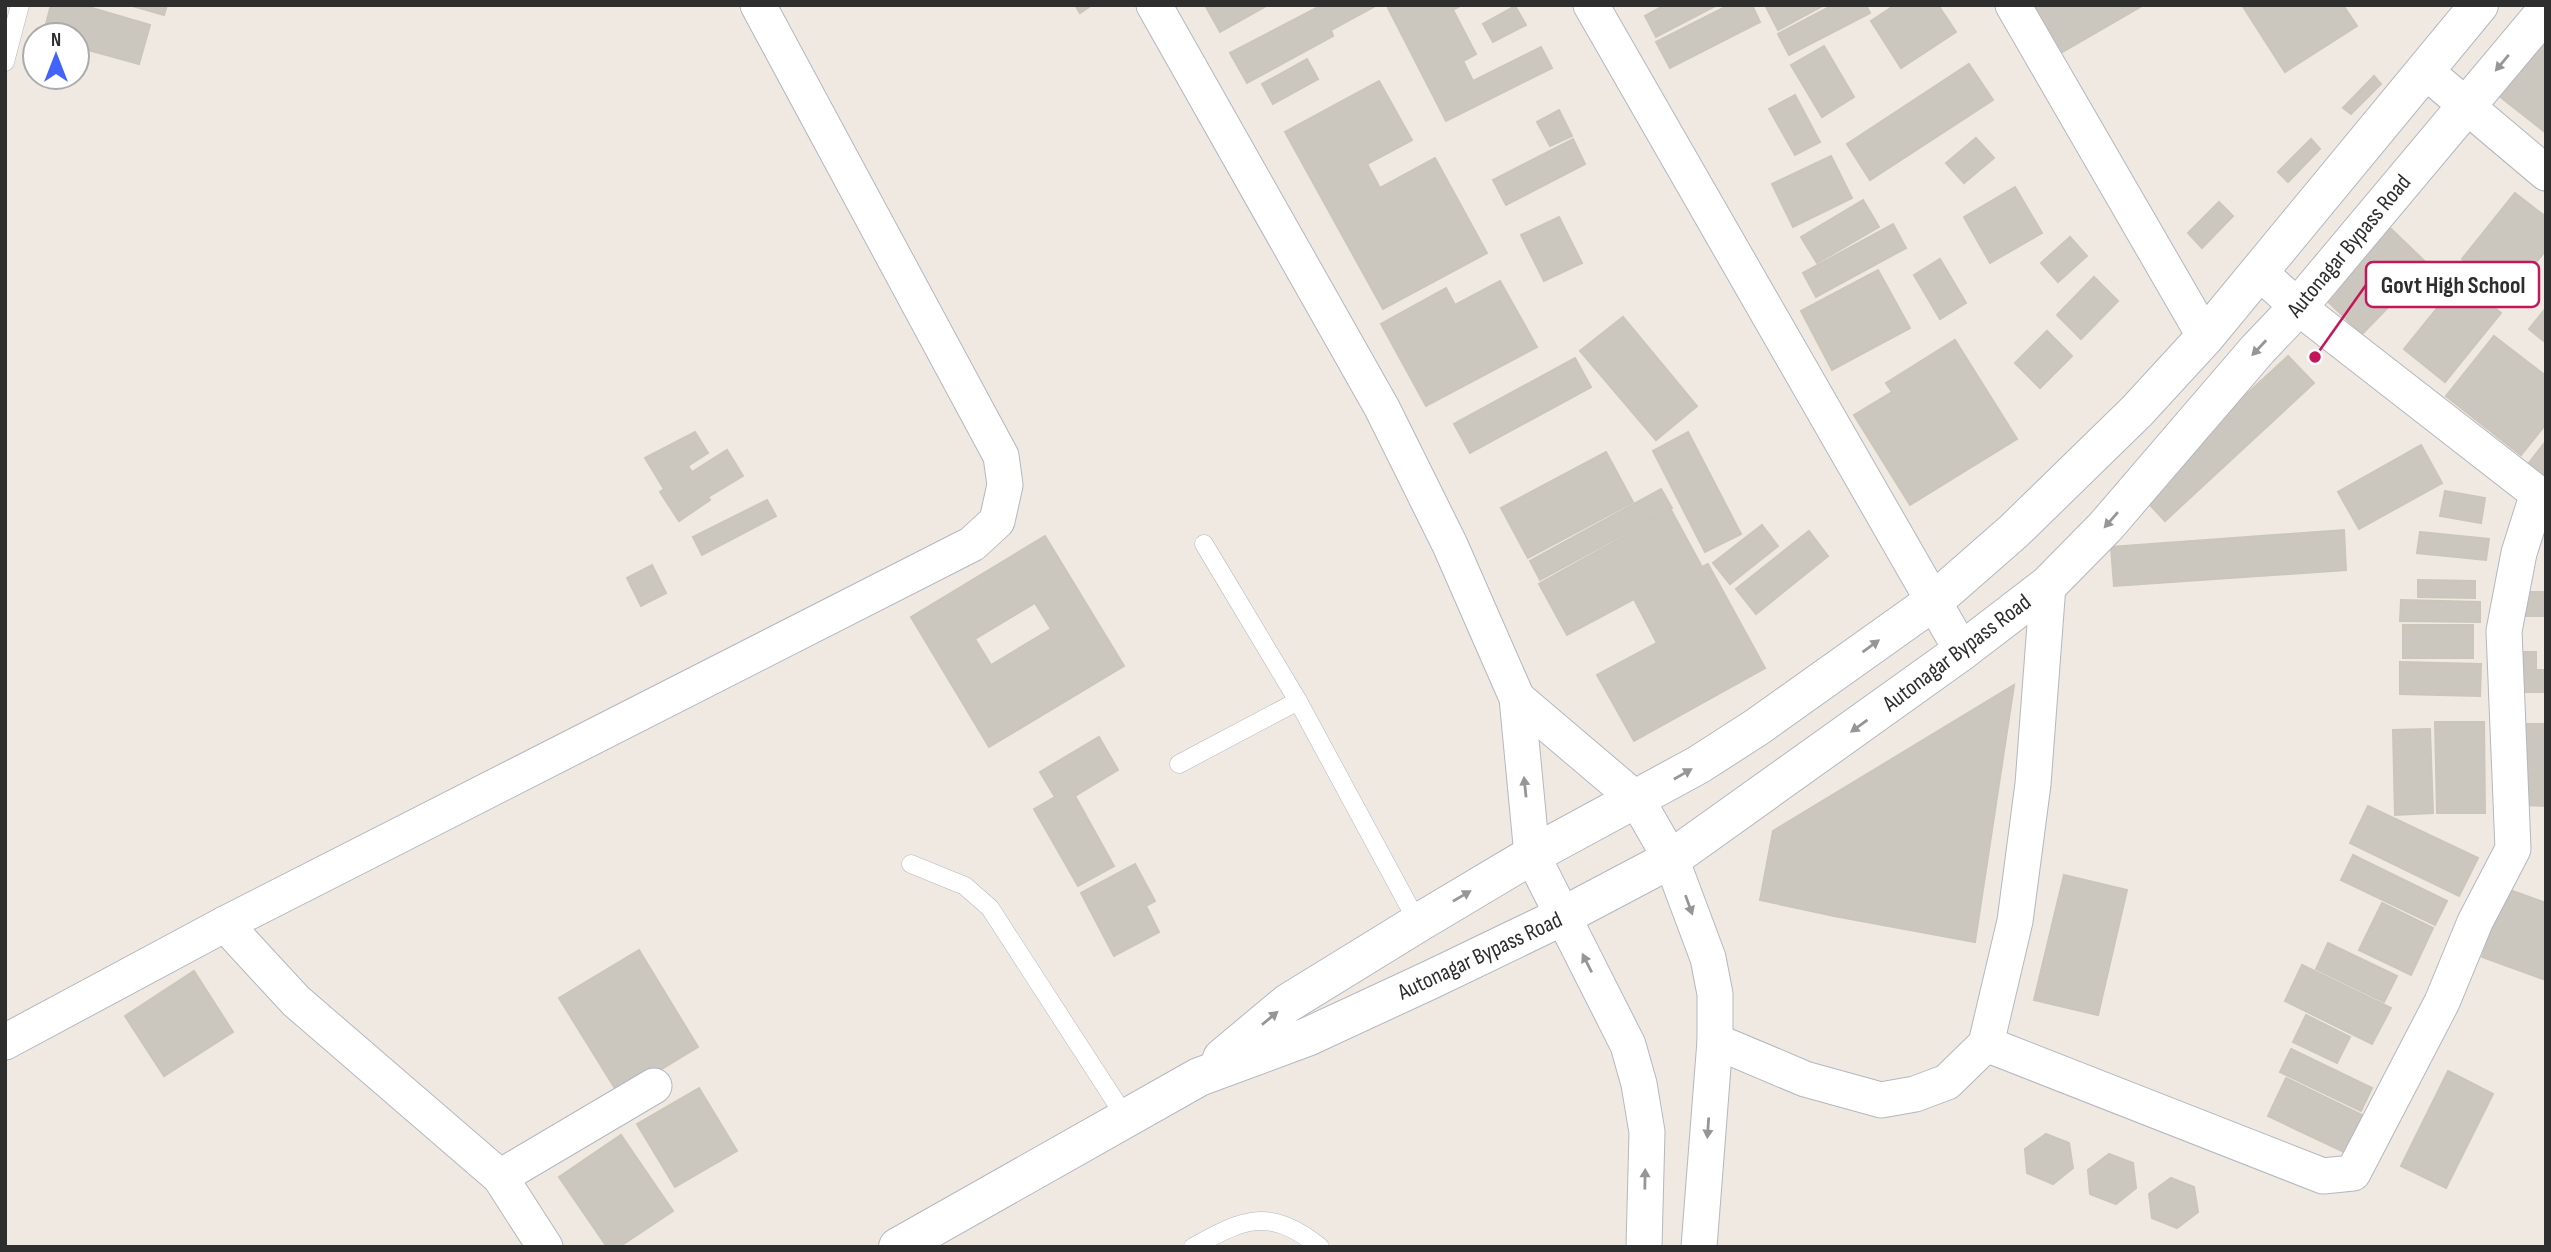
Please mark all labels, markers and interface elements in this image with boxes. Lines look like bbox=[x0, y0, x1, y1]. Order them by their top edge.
north arrow bbox=[21, 21, 91, 91]
text: N bbox=[51, 29, 61, 52]
one-way arrow bbox=[2495, 55, 2510, 72]
street label: Autonagar Bypass Road bbox=[2280, 169, 2417, 324]
callout: Govt High School bbox=[2366, 262, 2539, 307]
text: Govt High School bbox=[2381, 271, 2525, 300]
one-way arrow bbox=[2252, 339, 2268, 356]
one-way arrow bbox=[2103, 511, 2119, 529]
street label: Autonagar Bypass Road bbox=[1877, 588, 2037, 718]
one-way arrow bbox=[1862, 639, 1880, 653]
one-way arrow bbox=[1850, 718, 1868, 732]
one-way arrow bbox=[1673, 768, 1692, 780]
one-way arrow bbox=[1520, 776, 1531, 798]
one-way arrow bbox=[1453, 890, 1472, 903]
one-way arrow bbox=[1683, 895, 1694, 916]
street label: Autonagar Bypass Road bbox=[1392, 906, 1567, 1007]
one-way arrow bbox=[1581, 953, 1592, 973]
one-way arrow bbox=[1262, 1011, 1279, 1026]
one-way arrow bbox=[1702, 1117, 1713, 1139]
one-way arrow bbox=[1640, 1167, 1651, 1189]

